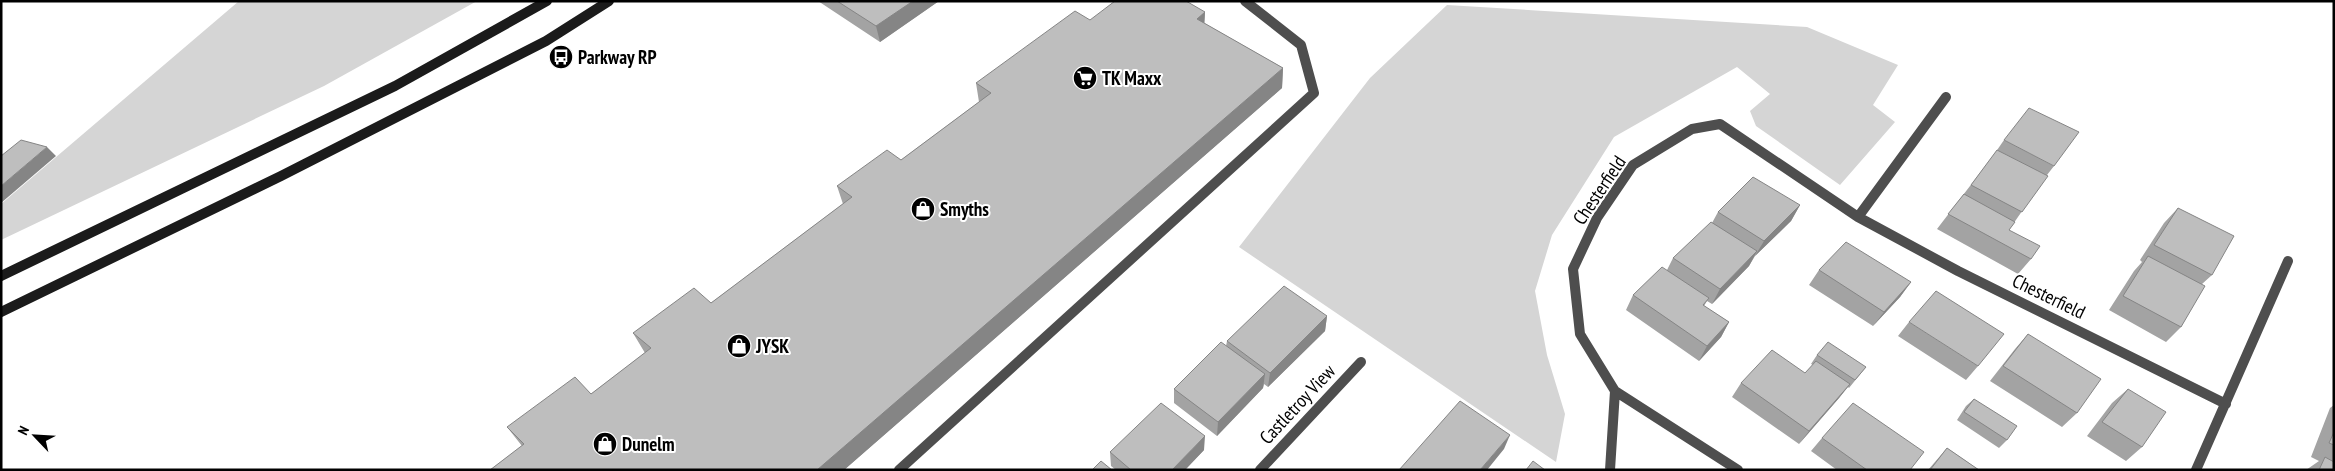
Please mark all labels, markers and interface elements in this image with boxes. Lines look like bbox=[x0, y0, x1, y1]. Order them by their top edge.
bus stop icon: Parkway RP bbox=[548, 44, 574, 70]
place label: Parkway RP bbox=[578, 45, 657, 69]
supermarket icon: TK Maxx bbox=[1072, 65, 1098, 91]
place label: TK Maxx bbox=[1102, 66, 1162, 90]
street label: Chesterfield bbox=[1567, 151, 1631, 229]
shop icon: Smyths bbox=[910, 196, 936, 222]
place label: Smyths bbox=[940, 197, 989, 221]
street label: Chesterfield bbox=[2009, 268, 2089, 324]
shop icon: JYSK bbox=[726, 333, 752, 359]
place label: JYSK bbox=[755, 334, 789, 358]
street label: Castletroy View bbox=[1254, 359, 1341, 449]
north arrow bbox=[10, 411, 60, 461]
text: N bbox=[13, 423, 33, 438]
shop icon: Dunelm bbox=[592, 431, 618, 457]
place label: Dunelm bbox=[622, 432, 675, 456]

